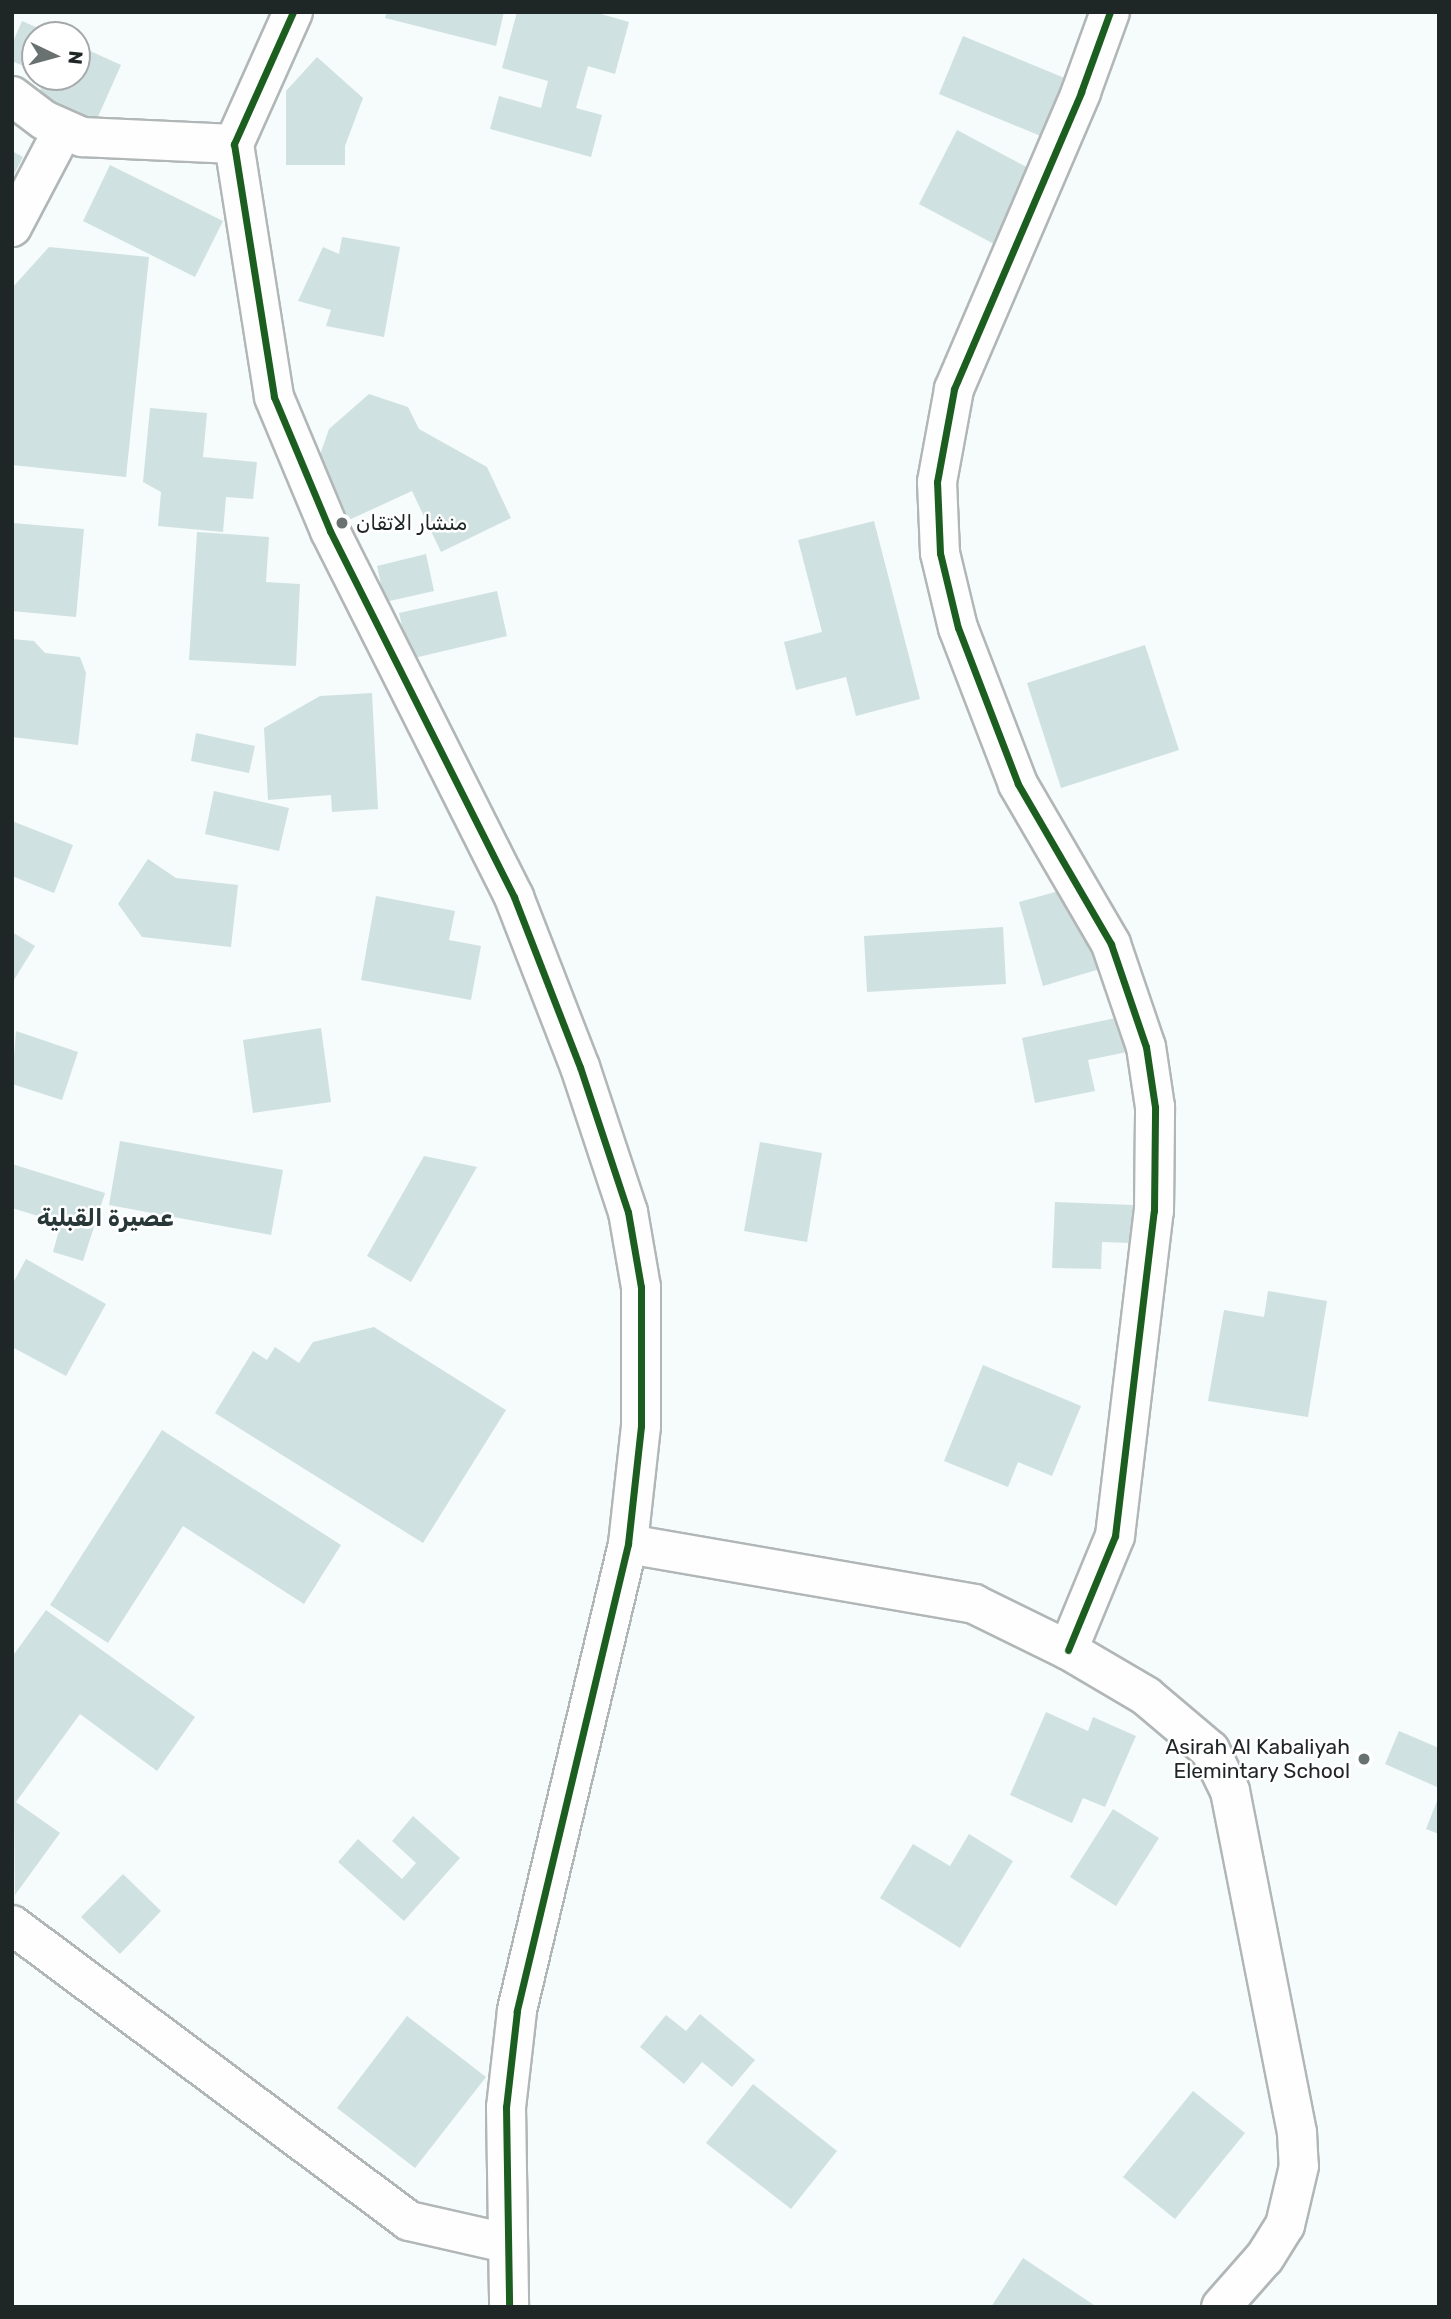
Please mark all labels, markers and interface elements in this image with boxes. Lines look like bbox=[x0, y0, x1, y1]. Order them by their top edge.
north arrow bbox=[21, 21, 91, 91]
text: N bbox=[63, 50, 87, 66]
place label: منشار الاتقان bbox=[356, 510, 467, 536]
marker: منشار الاتقان bbox=[334, 515, 350, 531]
district label: عصيرة القبلية bbox=[37, 1205, 173, 1233]
place label: Asirah Al Kabaliyah Elemintary School bbox=[1165, 1734, 1350, 1784]
marker: Asirah Al Kabaliyah Elemintary School bbox=[1356, 1751, 1372, 1767]

